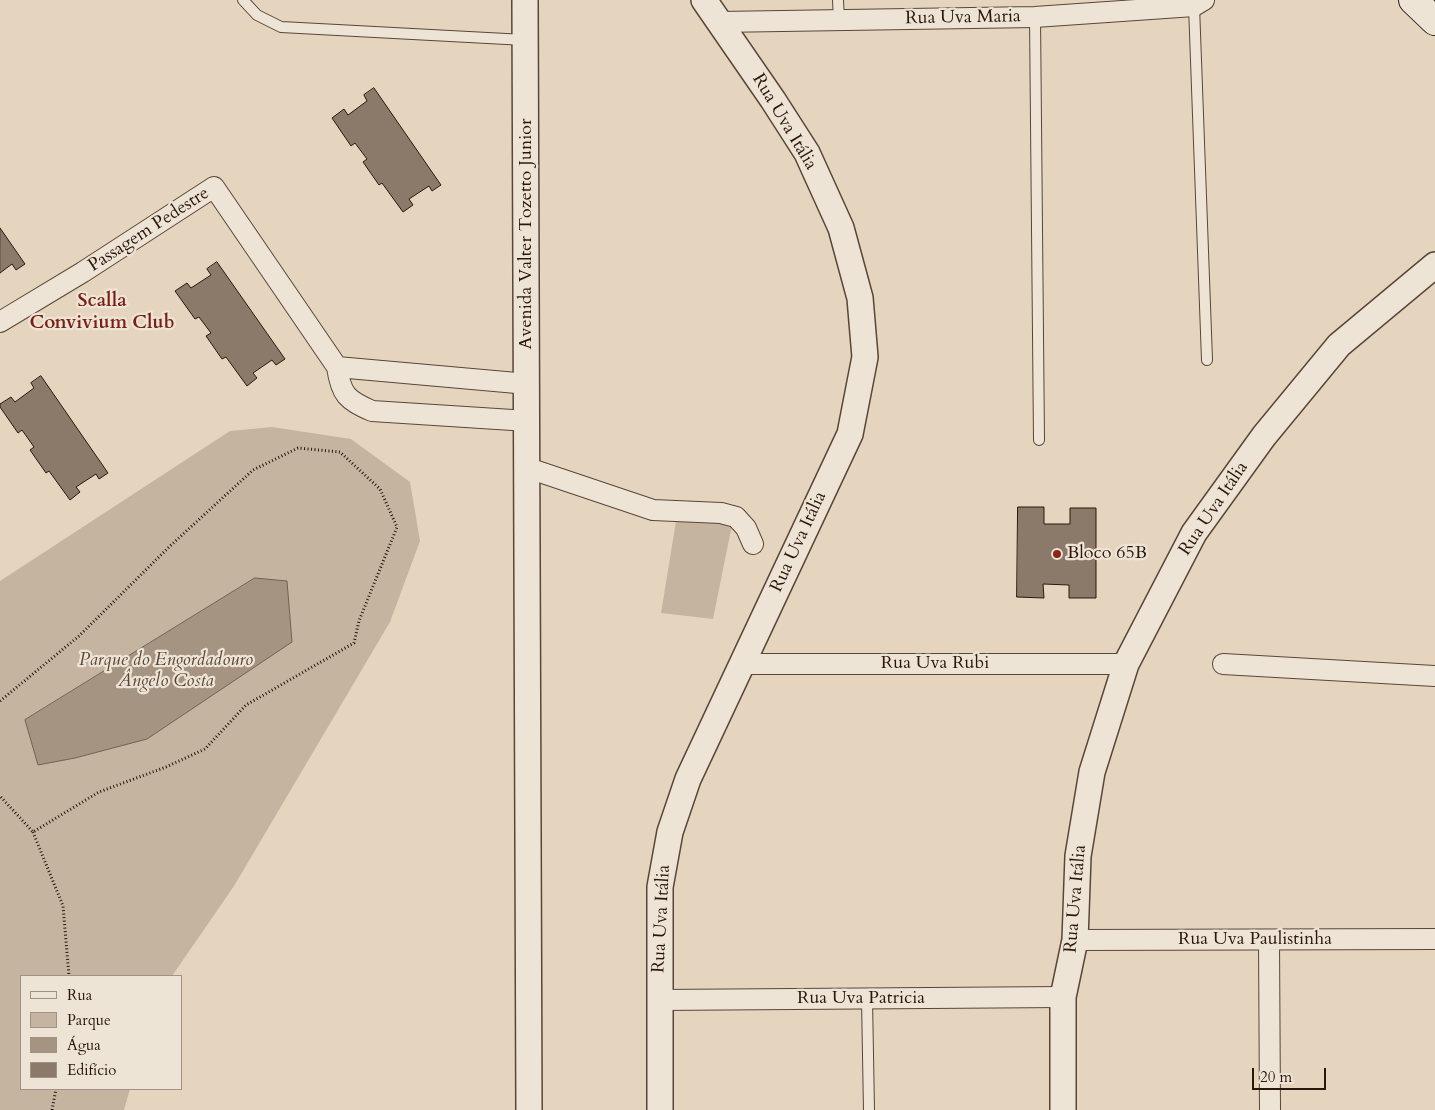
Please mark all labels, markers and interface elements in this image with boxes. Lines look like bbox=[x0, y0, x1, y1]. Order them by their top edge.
street label: Rua Uva Maria bbox=[905, 6, 1021, 30]
street label: Rua Uva Itália bbox=[747, 70, 821, 174]
street label: Avenida Valter Tozetto Junior bbox=[516, 118, 538, 350]
street label: Passagem Pedestre bbox=[85, 183, 213, 277]
district label: Scalla Convivium Club bbox=[29, 291, 175, 335]
street label: Rua Uva Itália bbox=[1175, 458, 1253, 560]
street label: Rua Uva Itália bbox=[766, 488, 832, 596]
place label: Bloco 65B bbox=[1067, 543, 1147, 565]
marker: Bloco 65B bbox=[1051, 548, 1063, 560]
park label: Parque do Engordadouro Ângelo Costa bbox=[79, 650, 253, 692]
street label: Rua Uva Rubi bbox=[881, 653, 989, 675]
street label: Rua Uva Itália bbox=[1061, 844, 1091, 954]
street label: Rua Uva Itália bbox=[648, 864, 676, 974]
street label: Rua Uva Paulistinha bbox=[1178, 929, 1332, 951]
legend bbox=[20, 975, 182, 1090]
text: Rua bbox=[67, 985, 92, 1005]
street label: Rua Uva Patricia bbox=[797, 988, 925, 1010]
text: Parque bbox=[67, 1010, 111, 1030]
text: Água bbox=[67, 1035, 101, 1055]
scale bar bbox=[1255, 1058, 1329, 1090]
text: Edifício bbox=[67, 1060, 116, 1080]
text: 20 m bbox=[1260, 1067, 1292, 1087]

